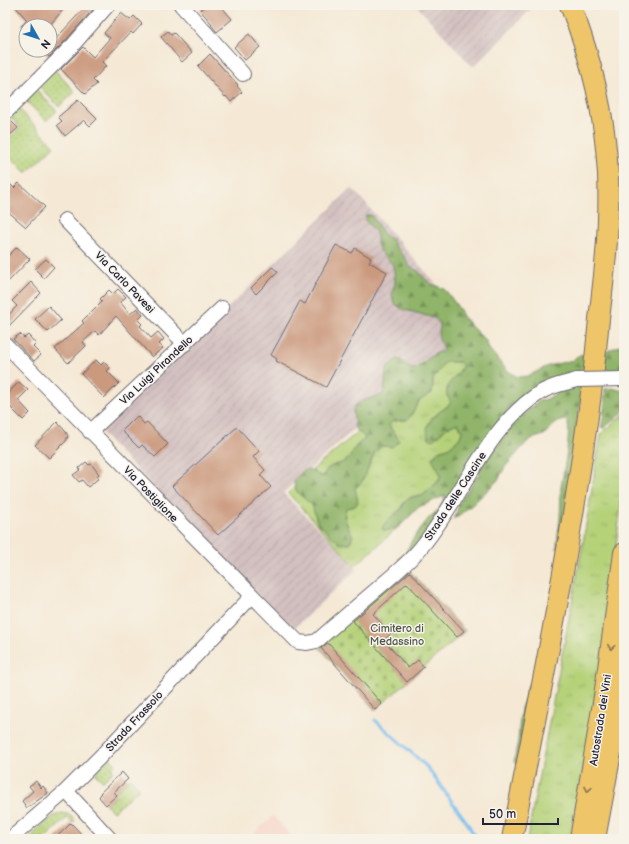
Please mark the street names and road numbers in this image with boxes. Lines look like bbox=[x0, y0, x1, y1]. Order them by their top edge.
street label: Via Carlo Pavesi bbox=[92, 249, 157, 316]
street label: Via Luigi Pirandello bbox=[117, 333, 196, 408]
street label: Strada delle Cascine bbox=[422, 449, 489, 543]
street label: Via Postiglione bbox=[121, 464, 181, 525]
street label: Autostrada dei Vini bbox=[587, 673, 614, 767]
street label: Strada Frassolo bbox=[103, 688, 166, 754]

